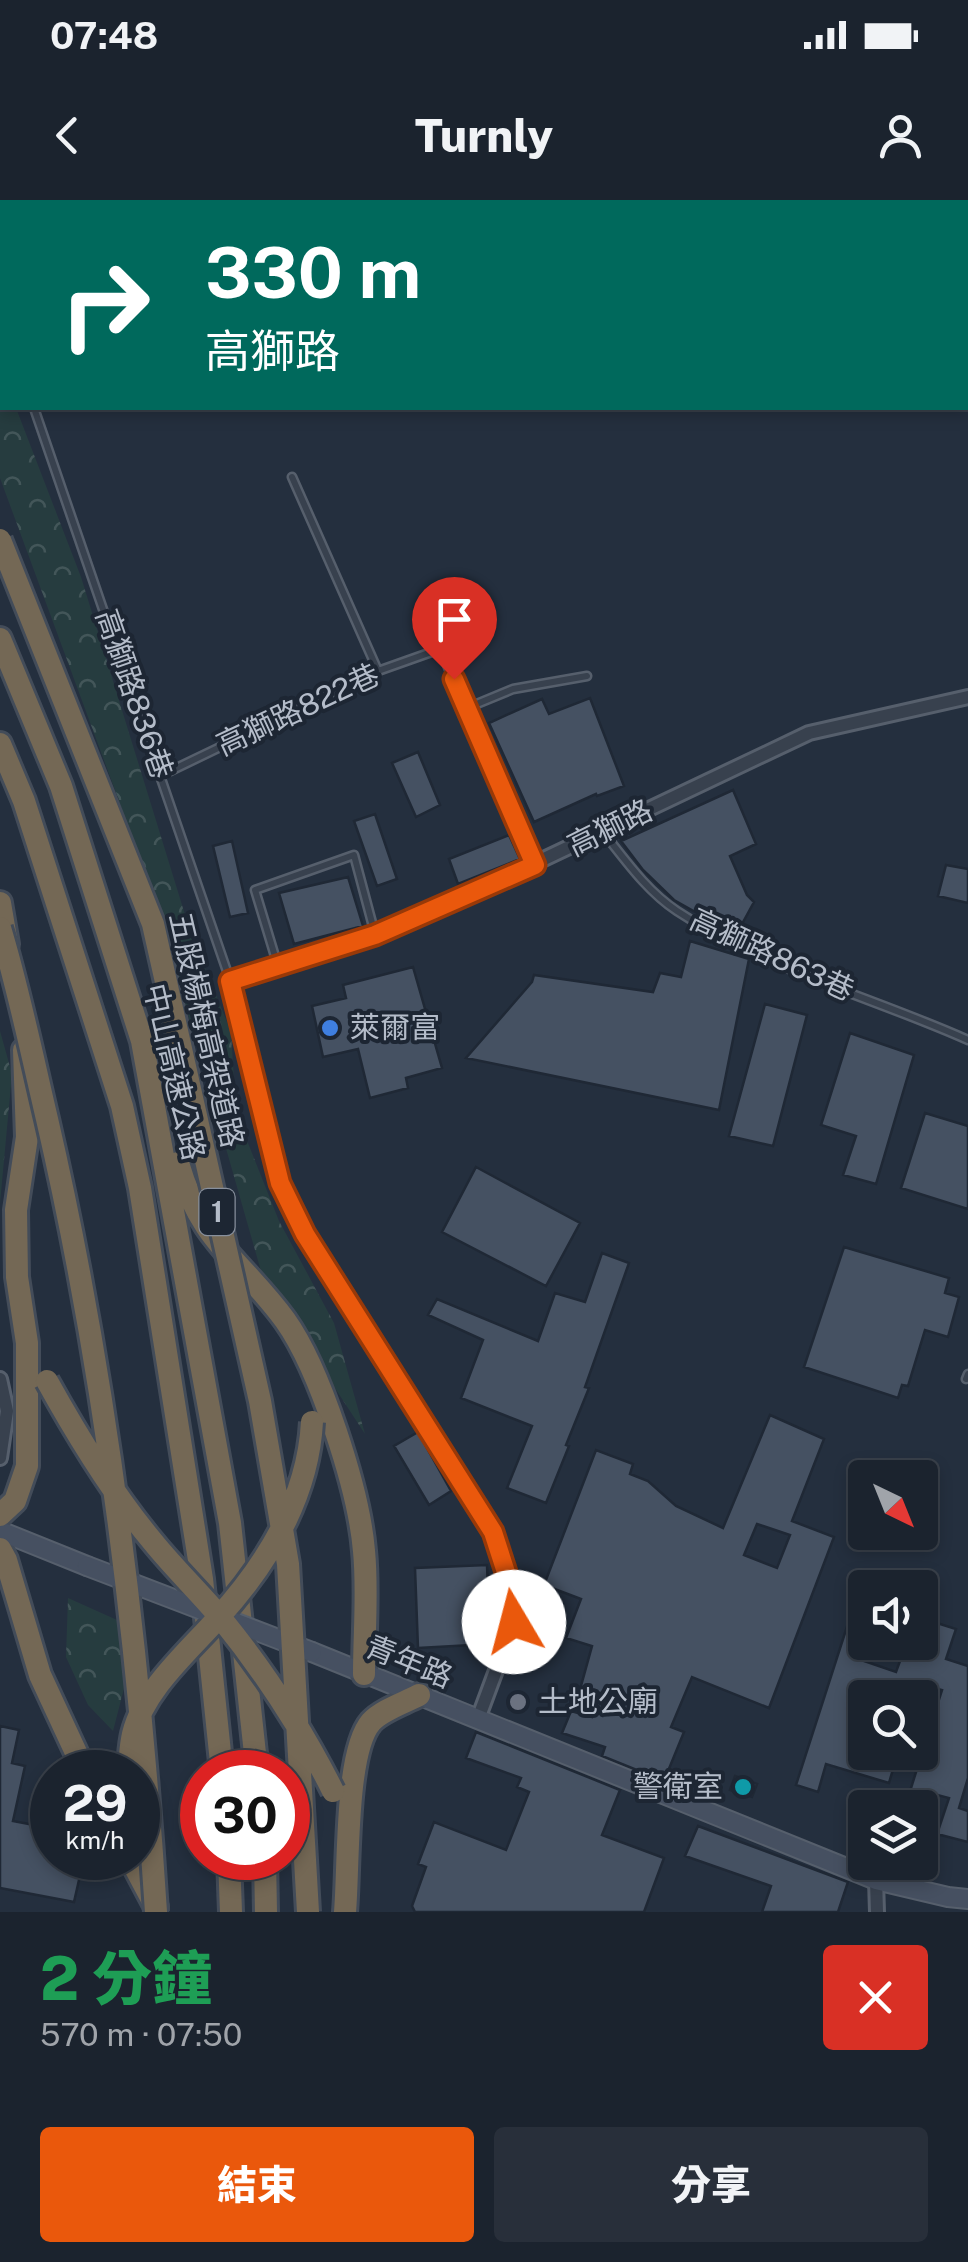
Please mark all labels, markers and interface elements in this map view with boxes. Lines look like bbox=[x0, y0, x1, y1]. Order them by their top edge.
text: 07:48 bbox=[50, 13, 158, 58]
icon: back bbox=[40, 108, 95, 163]
icon: person bbox=[873, 108, 928, 163]
text: Turnly bbox=[415, 109, 553, 162]
text: 330 m bbox=[205, 231, 421, 314]
icon: right bbox=[40, 240, 170, 370]
text: 高獅路 bbox=[205, 324, 340, 377]
pin bbox=[412, 577, 497, 680]
icon: arrive bbox=[427, 592, 482, 647]
street label: 高獅路836巷 bbox=[89, 604, 181, 783]
street label: 高獅路822巷 bbox=[211, 656, 385, 762]
street label: 高獅路 bbox=[561, 791, 658, 863]
street label: 高獅路863巷 bbox=[685, 900, 860, 1008]
street label: 五股楊梅高架道路 bbox=[162, 909, 252, 1151]
street label: 中山高速公路 bbox=[137, 980, 213, 1164]
place label: 萊爾富 bbox=[350, 1009, 440, 1045]
marker: 萊爾富 bbox=[319, 1017, 341, 1039]
road number: 1 bbox=[200, 1189, 234, 1235]
north arrow bbox=[848, 1460, 938, 1550]
map controls bbox=[848, 1460, 938, 1880]
position arrow bbox=[462, 1570, 566, 1674]
button: sound bbox=[848, 1570, 938, 1660]
street label: 青年路 bbox=[361, 1628, 458, 1695]
button: search bbox=[848, 1680, 938, 1770]
place label: 土地公廟 bbox=[538, 1683, 658, 1719]
marker: 土地公廟 bbox=[507, 1691, 529, 1713]
speed limit sign: 30 bbox=[180, 1750, 310, 1880]
place label: 警衛室 bbox=[633, 1768, 723, 1804]
text: 29 bbox=[63, 1773, 127, 1832]
marker: 警衛室 bbox=[732, 1776, 754, 1798]
button: layers bbox=[848, 1790, 938, 1880]
text: km/h bbox=[66, 1825, 124, 1855]
text: 2 分鐘 bbox=[40, 1943, 212, 2014]
button: close bbox=[823, 1945, 928, 2050]
text: 570 m · 07:50 bbox=[40, 2016, 242, 2053]
button: 結束 bbox=[40, 2127, 474, 2242]
button: 分享 bbox=[494, 2127, 928, 2242]

